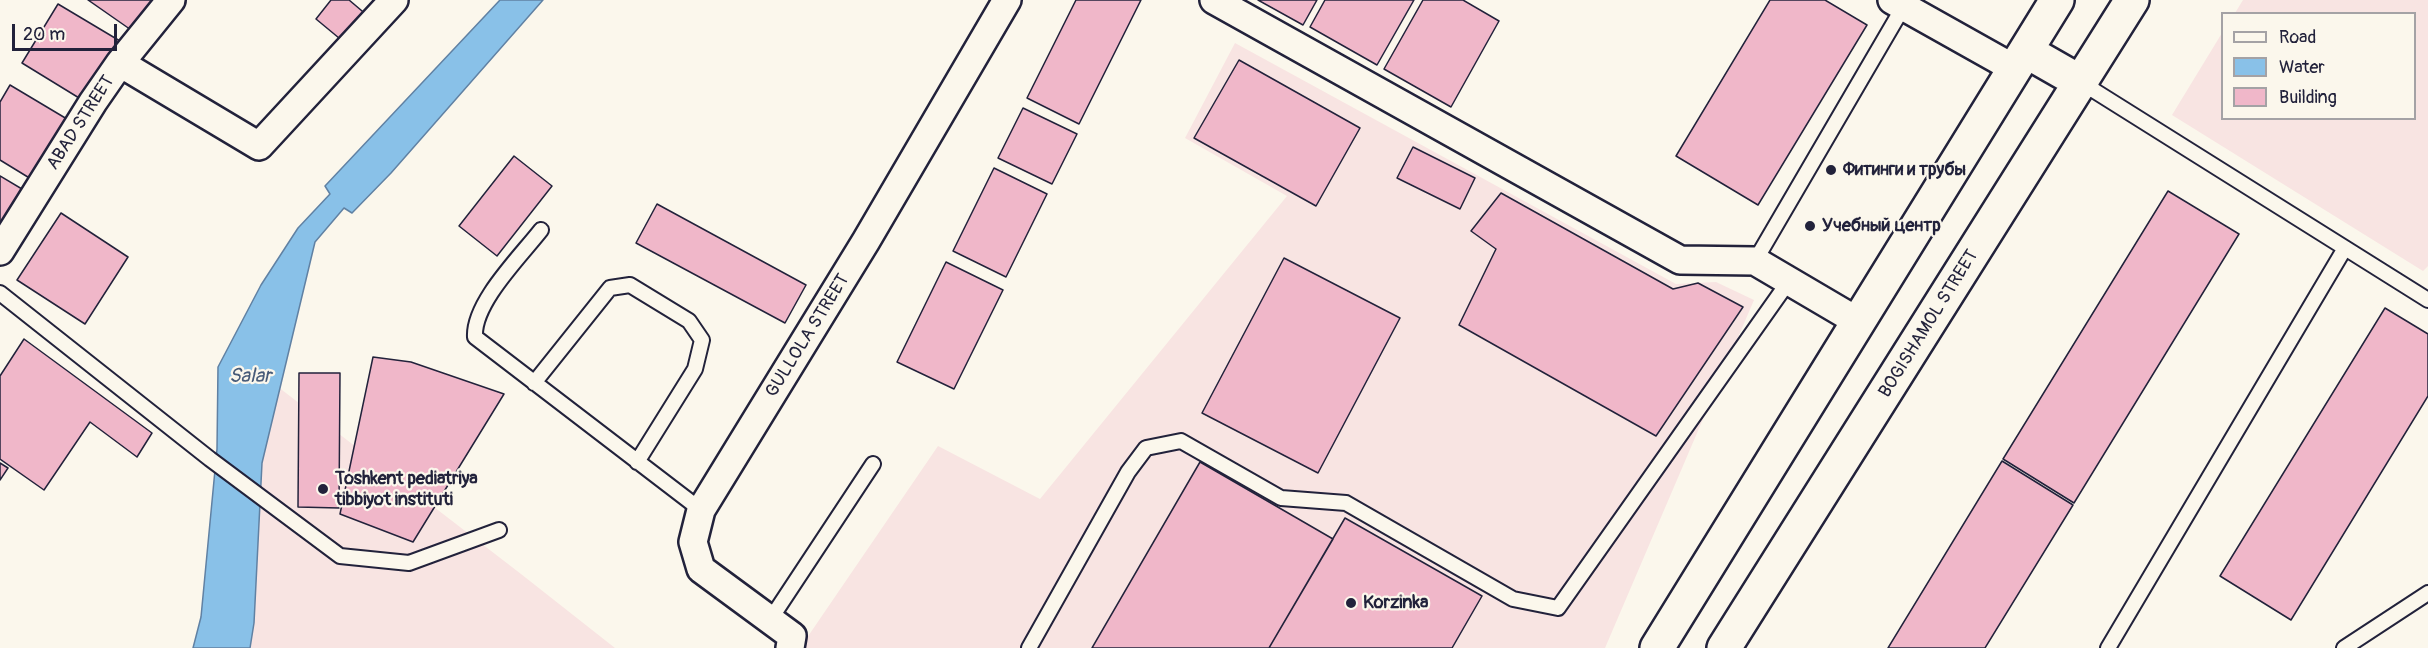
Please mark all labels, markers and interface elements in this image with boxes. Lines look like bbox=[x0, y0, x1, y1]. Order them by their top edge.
scale bar bbox=[15, 12, 120, 50]
legend bbox=[2221, 12, 2416, 120]
text: 20 m bbox=[23, 23, 65, 46]
text: Road bbox=[2279, 26, 2316, 49]
text: Water bbox=[2279, 56, 2325, 79]
street label: ABAD STREET bbox=[43, 72, 119, 174]
text: Building bbox=[2279, 86, 2337, 109]
place label: Фитинги и трубы bbox=[1843, 159, 1966, 181]
marker: Фитинги и трубы bbox=[1824, 163, 1838, 177]
place label: Учебный центр bbox=[1822, 215, 1941, 237]
marker: Учебный центр bbox=[1803, 219, 1817, 233]
street label: BOGISHAMOL STREET bbox=[1875, 246, 1983, 402]
street label: GULLOLA STREET bbox=[761, 271, 855, 401]
water label: Salar bbox=[229, 365, 271, 389]
place label: Toshkent pediatriya tibbiyot instituti bbox=[335, 468, 478, 510]
marker: Toshkent pediatriya tibbiyot instituti bbox=[316, 482, 330, 496]
place label: Korzinka bbox=[1363, 592, 1428, 614]
marker: Korzinka bbox=[1344, 596, 1358, 610]

